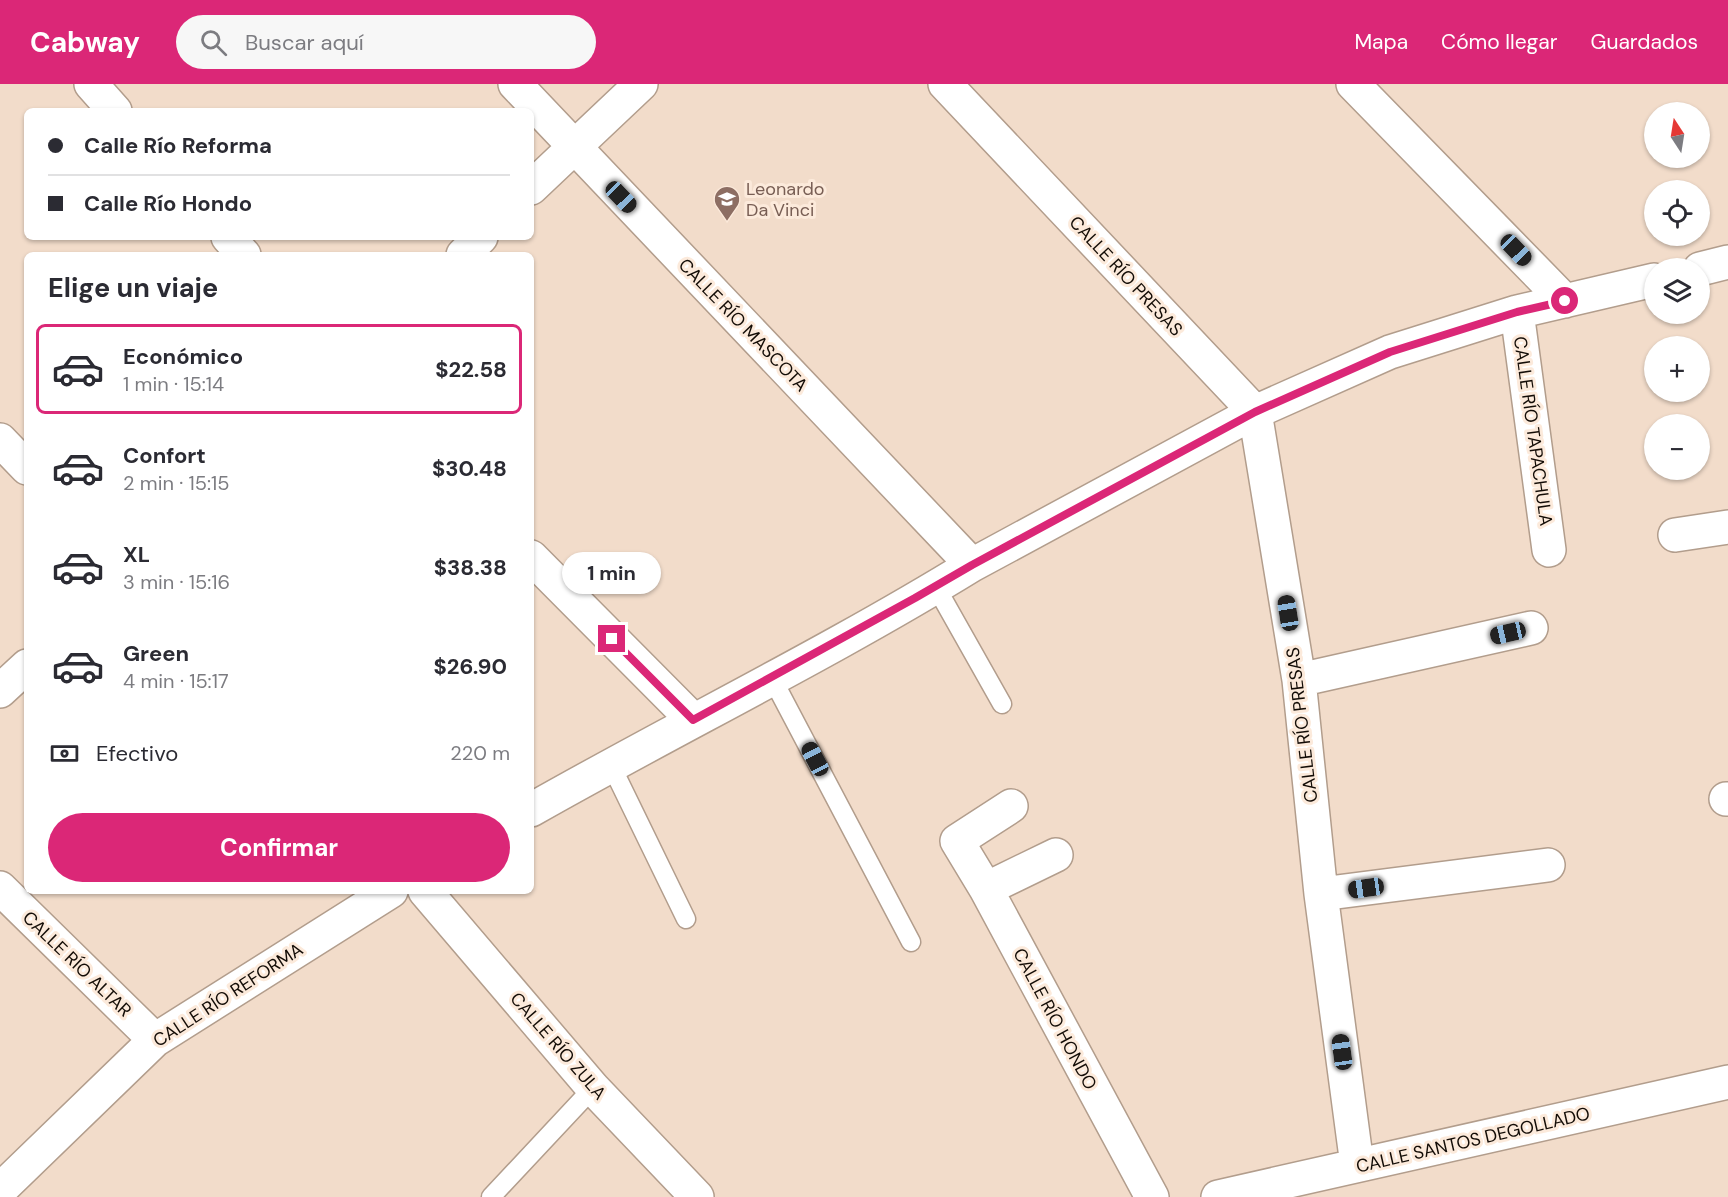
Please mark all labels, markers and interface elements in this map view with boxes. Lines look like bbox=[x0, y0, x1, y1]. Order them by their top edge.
search box bbox=[176, 15, 596, 69]
text: Cabway bbox=[30, 24, 140, 61]
icon: search bbox=[197, 26, 230, 59]
text: Buscar aquí bbox=[245, 28, 364, 57]
text: Mapa bbox=[1354, 28, 1408, 56]
text: Cómo llegar bbox=[1441, 28, 1558, 56]
text: Guardados bbox=[1591, 28, 1698, 56]
north arrow bbox=[1644, 102, 1710, 168]
map controls bbox=[1644, 102, 1710, 480]
text: Calle Río Reforma bbox=[84, 131, 272, 160]
place label: Leonardo Da Vinci bbox=[746, 177, 824, 222]
car bbox=[602, 178, 640, 216]
button: locate bbox=[1644, 180, 1710, 246]
school or university icon: Leonardo Da Vinci bbox=[712, 184, 742, 222]
text: Calle Río Hondo bbox=[84, 189, 252, 218]
street label: CALLE RÍO PRESAS bbox=[1064, 211, 1188, 341]
car bbox=[1497, 231, 1535, 269]
street label: CALLE RÍO MASCOTA bbox=[673, 253, 813, 397]
button: layers bbox=[1644, 258, 1710, 324]
text: Elige un viaje bbox=[48, 270, 218, 305]
route start bbox=[1551, 287, 1578, 314]
street label: CALLE RÍO TAPACHULA bbox=[1508, 335, 1558, 527]
button: + bbox=[1644, 336, 1710, 402]
icon: car bbox=[51, 342, 105, 396]
text: Económico bbox=[123, 342, 243, 371]
text: $22.58 bbox=[435, 355, 507, 384]
text: 1 min · 15:14 bbox=[123, 371, 224, 397]
button: − bbox=[1644, 414, 1710, 480]
icon: car bbox=[51, 441, 105, 495]
text: Confort bbox=[123, 441, 206, 470]
text: $30.48 bbox=[432, 454, 507, 483]
text: 2 min · 15:15 bbox=[123, 470, 229, 496]
icon: car bbox=[51, 540, 105, 594]
text: XL bbox=[123, 540, 150, 569]
callout: 1 min bbox=[562, 552, 662, 594]
text: $38.38 bbox=[434, 553, 507, 582]
text: 1 min bbox=[587, 560, 636, 586]
text: 3 min · 15:16 bbox=[123, 569, 230, 595]
car bbox=[1276, 594, 1300, 632]
car bbox=[1488, 620, 1528, 646]
route end bbox=[598, 625, 625, 652]
icon: car bbox=[51, 639, 105, 693]
text: Green bbox=[123, 639, 189, 668]
street label: CALLE RÍO PRESAS bbox=[1281, 646, 1323, 804]
text: $26.90 bbox=[433, 652, 507, 681]
text: 4 min · 15:17 bbox=[123, 668, 229, 694]
icon: cash bbox=[48, 737, 81, 770]
text: Efectivo bbox=[96, 739, 178, 768]
car bbox=[799, 739, 831, 779]
text: 220 m bbox=[450, 740, 510, 766]
button: Confirmar bbox=[48, 813, 510, 882]
car bbox=[1347, 877, 1385, 899]
street label: CALLE RÍO ALTAR bbox=[17, 906, 137, 1022]
street label: CALLE RÍO REFORMA bbox=[148, 937, 308, 1053]
street label: CALLE RÍO HONDO bbox=[1008, 944, 1102, 1094]
street label: CALLE RÍO ZULA bbox=[505, 987, 611, 1105]
car bbox=[1331, 1033, 1353, 1071]
street label: CALLE SANTOS DEGOLLADO bbox=[1354, 1101, 1592, 1179]

